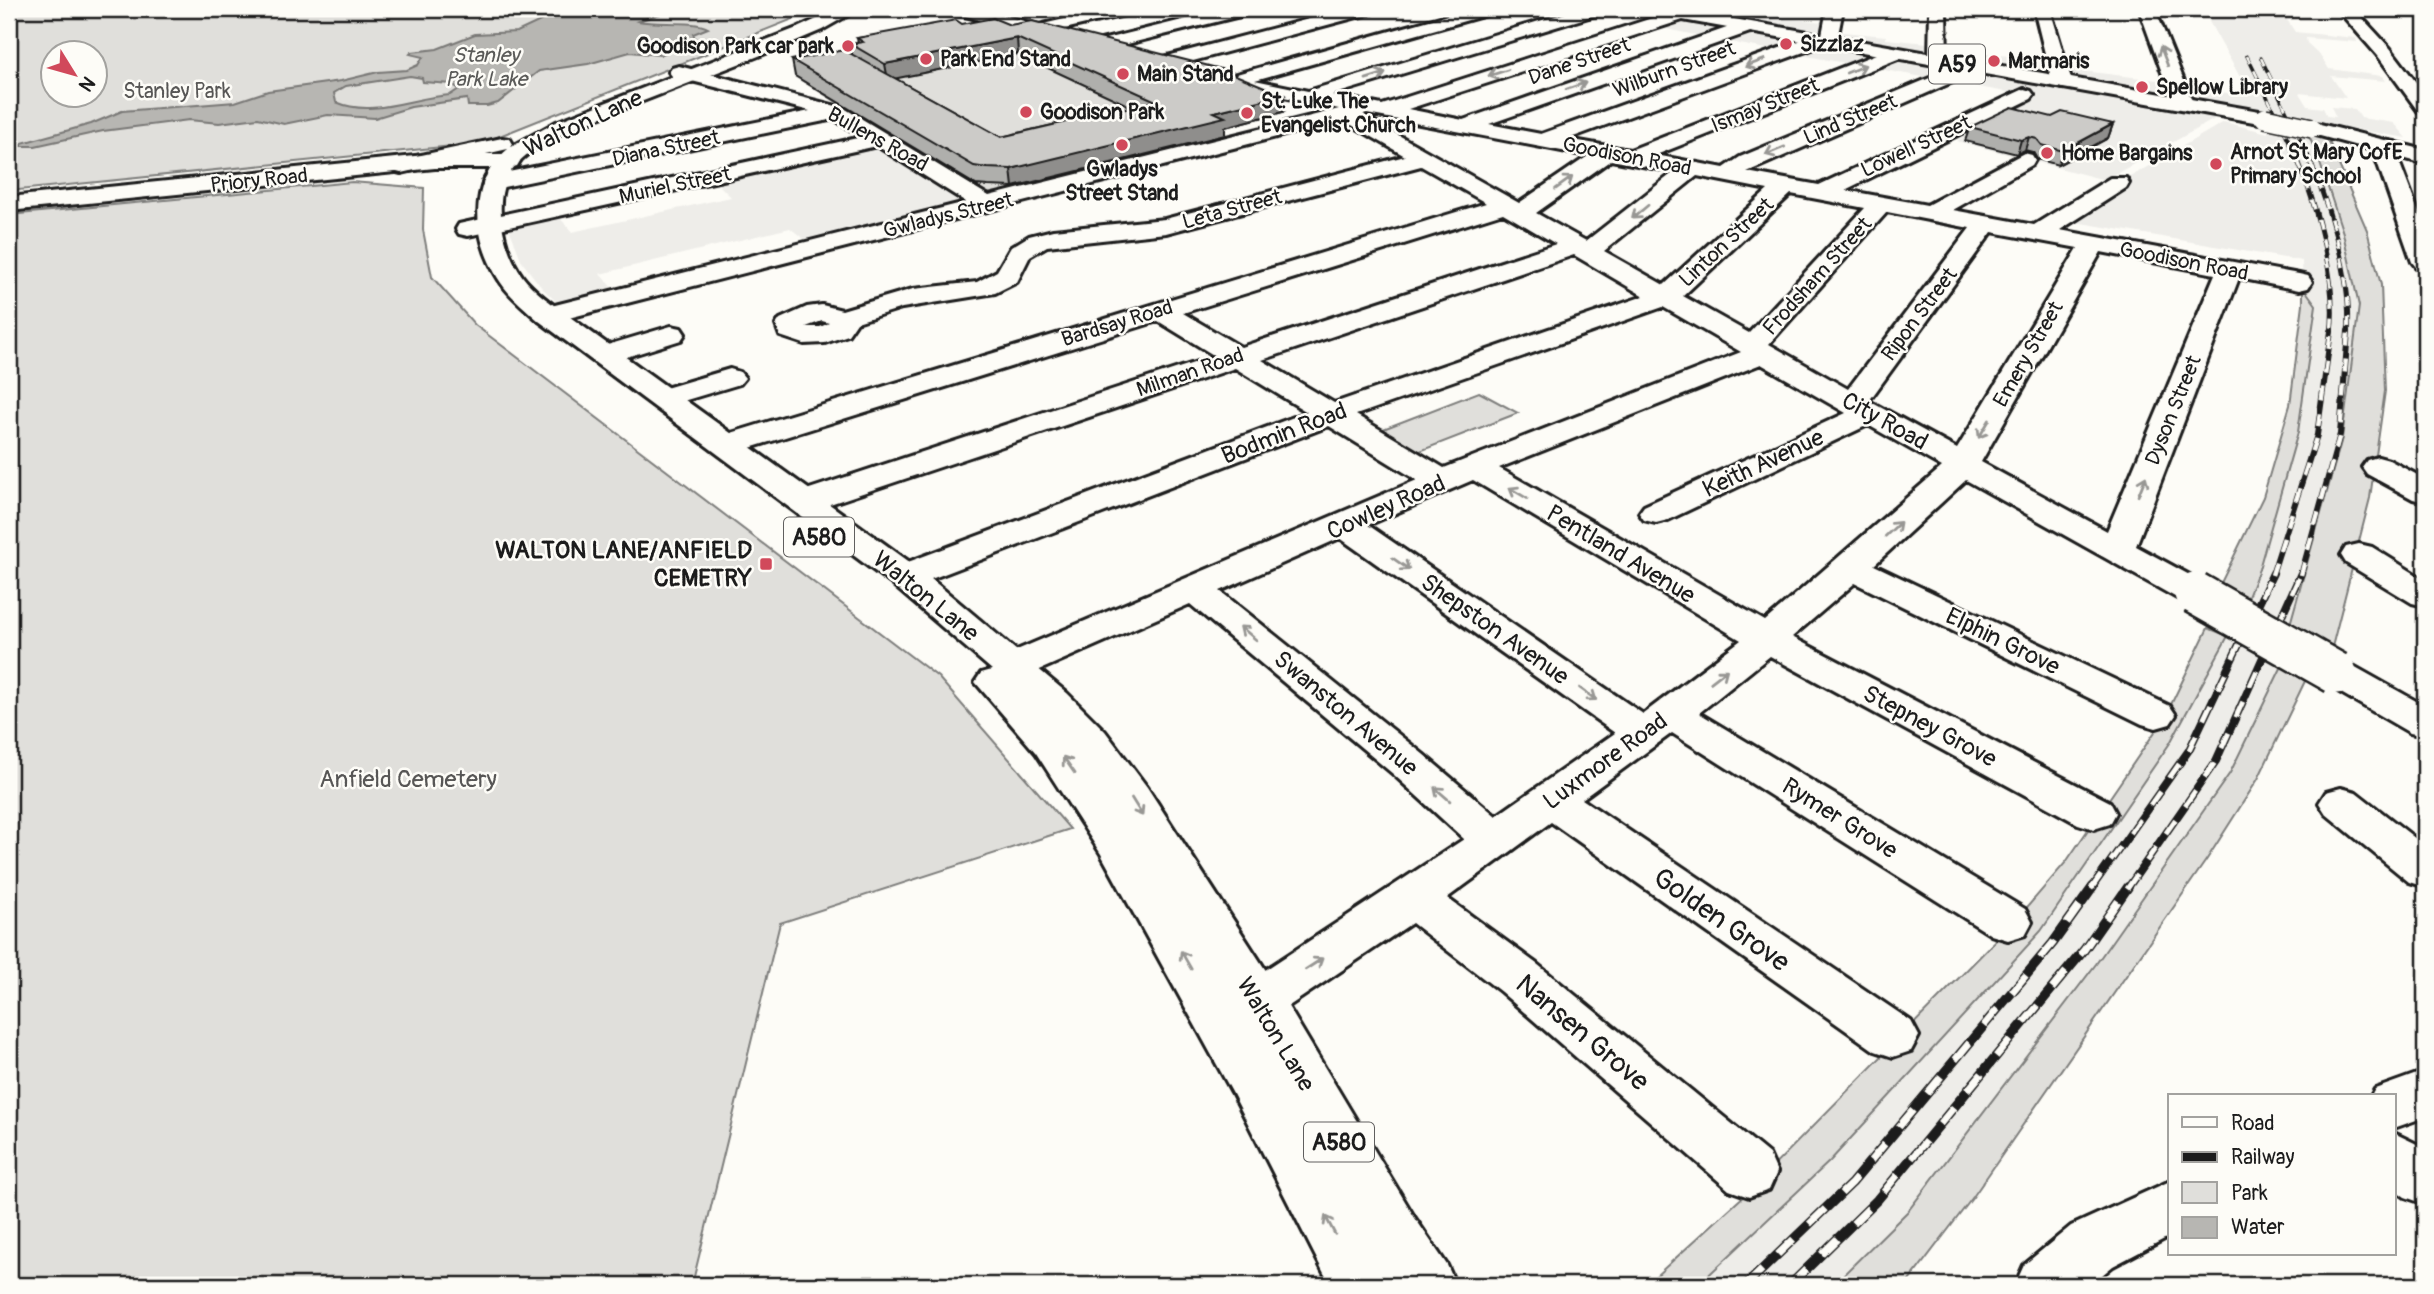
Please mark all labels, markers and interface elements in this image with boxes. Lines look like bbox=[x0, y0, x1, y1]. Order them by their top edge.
street label: Dane Street bbox=[1525, 31, 1634, 92]
place label: Sizzlaz bbox=[1800, 31, 1864, 58]
place label: Goodison Park car park bbox=[637, 33, 834, 60]
street label: Wilburn Street bbox=[1609, 35, 1740, 104]
marker: Sizzlaz bbox=[1778, 36, 1794, 52]
north arrow bbox=[38, 38, 108, 108]
marker: Goodison Park car park bbox=[840, 38, 856, 54]
water label: Stanley Park Lake bbox=[445, 42, 530, 93]
road number: A59 bbox=[1929, 44, 1985, 83]
place label: Park End Stand bbox=[940, 46, 1071, 73]
one-way arrow bbox=[2157, 46, 2170, 67]
place label: Marmaris bbox=[2008, 48, 2090, 75]
marker: Park End Stand bbox=[918, 51, 934, 67]
marker: Marmaris bbox=[1986, 53, 2002, 69]
one-way arrow bbox=[1745, 58, 1767, 70]
place label: Main Stand bbox=[1137, 61, 1234, 88]
one-way arrow bbox=[1845, 61, 1866, 74]
marker: Main Stand bbox=[1115, 66, 1131, 82]
one-way arrow bbox=[1488, 68, 1510, 81]
one-way arrow bbox=[1365, 69, 1387, 82]
text: N bbox=[73, 71, 100, 96]
street label: Ismay Street bbox=[1707, 71, 1824, 139]
place label: Spellow Library bbox=[2156, 74, 2288, 101]
park label: Stanley Park bbox=[123, 78, 231, 105]
one-way arrow bbox=[1564, 79, 1586, 92]
marker: Spellow Library bbox=[2134, 79, 2150, 95]
street label: Walton Lane bbox=[519, 83, 647, 164]
street label: Lind Street bbox=[1799, 87, 1902, 151]
place label: St. Luke The Evangelist Church bbox=[1261, 88, 1416, 139]
place label: Goodison Park bbox=[1040, 99, 1164, 126]
street label: Bullens Road bbox=[823, 101, 933, 178]
marker: Goodison Park bbox=[1018, 104, 1034, 120]
marker: St. Luke The Evangelist Church bbox=[1239, 105, 1255, 121]
street label: Lowell Street bbox=[1857, 109, 1976, 184]
street label: Diana Street bbox=[610, 124, 723, 173]
street label: Goodison Road bbox=[1560, 131, 1694, 182]
marker: Gwladys Street Stand bbox=[1114, 137, 1130, 153]
place label: Arnot St Mary CofE Primary School bbox=[2230, 139, 2403, 190]
place label: Home Bargains bbox=[2061, 140, 2193, 167]
one-way arrow bbox=[1765, 145, 1786, 158]
marker: Home Bargains bbox=[2039, 145, 2055, 161]
place label: Gwladys Street Stand bbox=[1065, 156, 1179, 207]
marker: Arnot St Mary CofE Primary School bbox=[2208, 156, 2224, 172]
street label: Muriel Street bbox=[617, 160, 734, 211]
street label: Priory Road bbox=[209, 162, 309, 199]
one-way arrow bbox=[1554, 176, 1573, 190]
street label: Leta Street bbox=[1179, 183, 1285, 236]
street label: Gwladys Street bbox=[880, 186, 1016, 245]
street label: Linton Street bbox=[1673, 191, 1780, 293]
one-way arrow bbox=[1631, 204, 1649, 220]
street label: Frodsham Street bbox=[1757, 211, 1878, 341]
street label: Goodison Road bbox=[2117, 236, 2251, 287]
street label: Ripon Street bbox=[1875, 262, 1964, 366]
street label: Bardsay Road bbox=[1058, 294, 1176, 353]
street label: Emery Street bbox=[1987, 296, 2070, 412]
street label: Milman Road bbox=[1133, 342, 1247, 403]
street label: Dyson Street bbox=[2139, 351, 2208, 469]
street label: City Road bbox=[1837, 386, 1933, 457]
street label: Bodmin Road bbox=[1217, 396, 1351, 471]
one-way arrow bbox=[1976, 419, 1990, 439]
street label: Keith Avenue bbox=[1698, 423, 1829, 504]
street label: Cowley Road bbox=[1323, 469, 1450, 546]
one-way arrow bbox=[2137, 476, 2150, 498]
one-way arrow bbox=[1508, 485, 1528, 499]
street label: Pentland Avenue bbox=[1541, 499, 1700, 610]
road number: A580 bbox=[784, 517, 854, 556]
one-way arrow bbox=[1884, 521, 1902, 537]
place label: WALTON LANE/ANFIELD CEMETRY bbox=[495, 536, 752, 593]
street label: Walton Lane bbox=[867, 545, 985, 648]
marker: WALTON LANE/ANFIELD CEMETRY bbox=[758, 556, 774, 572]
one-way arrow bbox=[1391, 557, 1410, 571]
street label: Shepston Avenue bbox=[1415, 568, 1574, 691]
street label: Elphin Grove bbox=[1941, 601, 2065, 682]
one-way arrow bbox=[1240, 625, 1258, 641]
street label: Swanston Avenue bbox=[1268, 645, 1424, 782]
one-way arrow bbox=[1710, 668, 1728, 684]
street label: Stepney Grove bbox=[1858, 679, 2002, 774]
one-way arrow bbox=[1578, 687, 1597, 701]
street label: Luxmore Road bbox=[1537, 707, 1673, 816]
one-way arrow bbox=[1062, 756, 1076, 775]
park label: Anfield Cemetery bbox=[319, 765, 497, 794]
street label: Rymer Grove bbox=[1777, 772, 1903, 865]
one-way arrow bbox=[1433, 786, 1451, 802]
one-way arrow bbox=[1130, 797, 1145, 816]
street label: Golden Grove bbox=[1646, 860, 1796, 980]
one-way arrow bbox=[1179, 951, 1193, 971]
one-way arrow bbox=[1304, 957, 1324, 971]
street label: Nansen Grove bbox=[1508, 967, 1656, 1099]
street label: Walton Lane bbox=[1230, 972, 1321, 1097]
legend bbox=[2168, 1094, 2396, 1256]
text: Road bbox=[2231, 1110, 2275, 1137]
road number: A580 bbox=[1304, 1122, 1374, 1162]
text: Railway bbox=[2231, 1144, 2295, 1171]
text: Park bbox=[2231, 1180, 2268, 1207]
text: Water bbox=[2231, 1214, 2285, 1241]
one-way arrow bbox=[1323, 1215, 1337, 1235]

